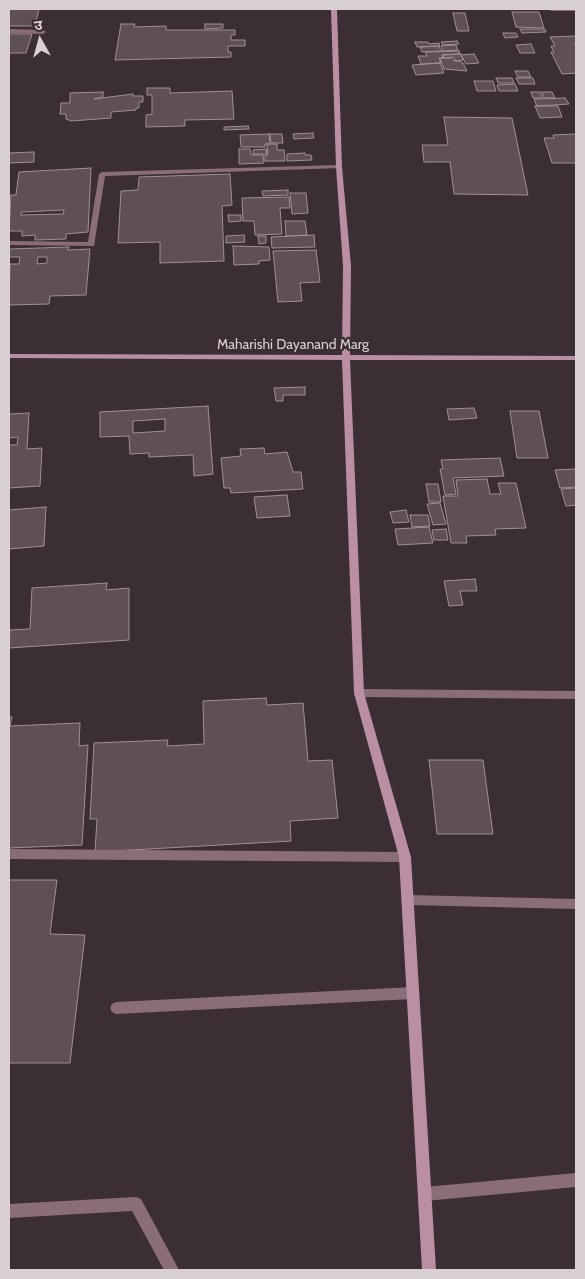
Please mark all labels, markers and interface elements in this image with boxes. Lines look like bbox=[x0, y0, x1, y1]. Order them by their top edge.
north arrow bbox=[15, 15, 65, 65]
text: उ bbox=[33, 16, 43, 35]
street label: Maharishi Dayanand Marg bbox=[217, 337, 369, 353]

